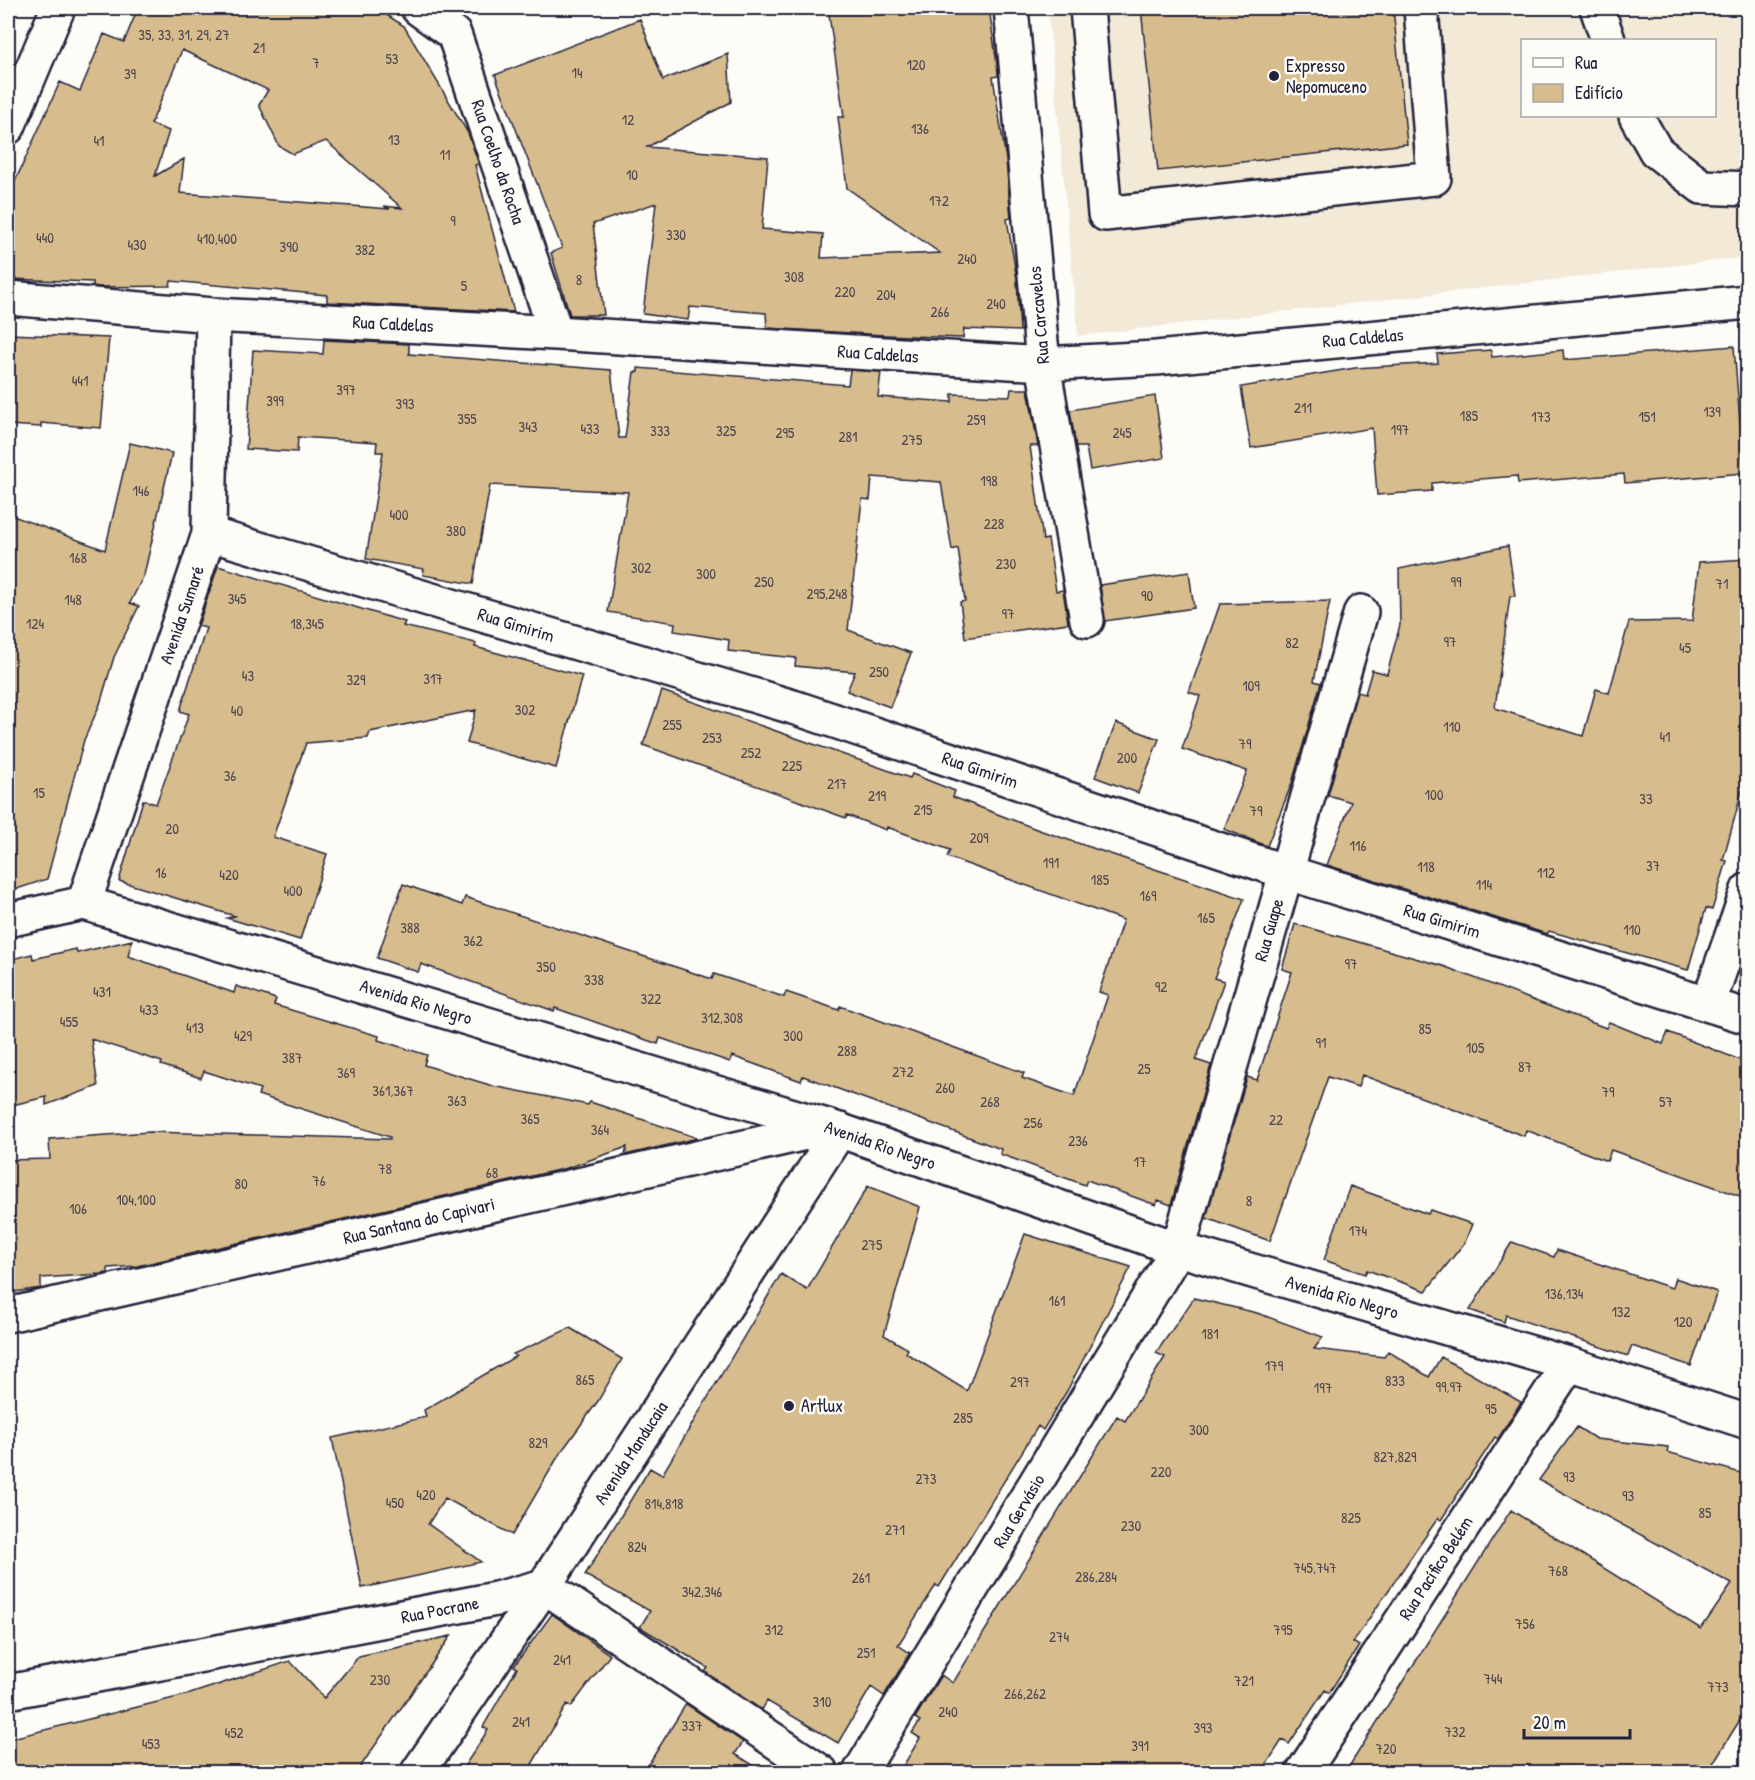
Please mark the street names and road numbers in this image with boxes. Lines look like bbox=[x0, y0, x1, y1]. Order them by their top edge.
street label: Rua Coelho da Rocha bbox=[466, 96, 531, 227]
street label: Rua Carcavelos bbox=[1022, 265, 1055, 365]
street label: Rua Caldelas bbox=[352, 309, 434, 338]
street label: Rua Caldelas bbox=[1321, 322, 1405, 353]
street label: Rua Caldelas bbox=[837, 338, 919, 369]
street label: Avenida Sumaré bbox=[153, 562, 210, 667]
street label: Rua Gimirim bbox=[475, 601, 557, 648]
street label: Rua Gimirim bbox=[939, 745, 1021, 794]
street label: Rua Guape bbox=[1248, 895, 1289, 964]
street label: Rua Gimirim bbox=[1401, 897, 1483, 944]
street label: Avenida Rio Negro bbox=[357, 973, 475, 1030]
street label: Avenida Rio Negro bbox=[821, 1114, 939, 1175]
street label: Rua Santana do Capivari bbox=[341, 1191, 497, 1250]
street label: Avenida Rio Negro bbox=[1283, 1269, 1401, 1325]
street label: Avenida Manducaia bbox=[588, 1396, 673, 1509]
street label: Rua Gervásio bbox=[987, 1469, 1050, 1552]
street label: Rua Pacífico Belém bbox=[1393, 1511, 1479, 1625]
street label: Rua Pocrane bbox=[399, 1590, 481, 1629]

